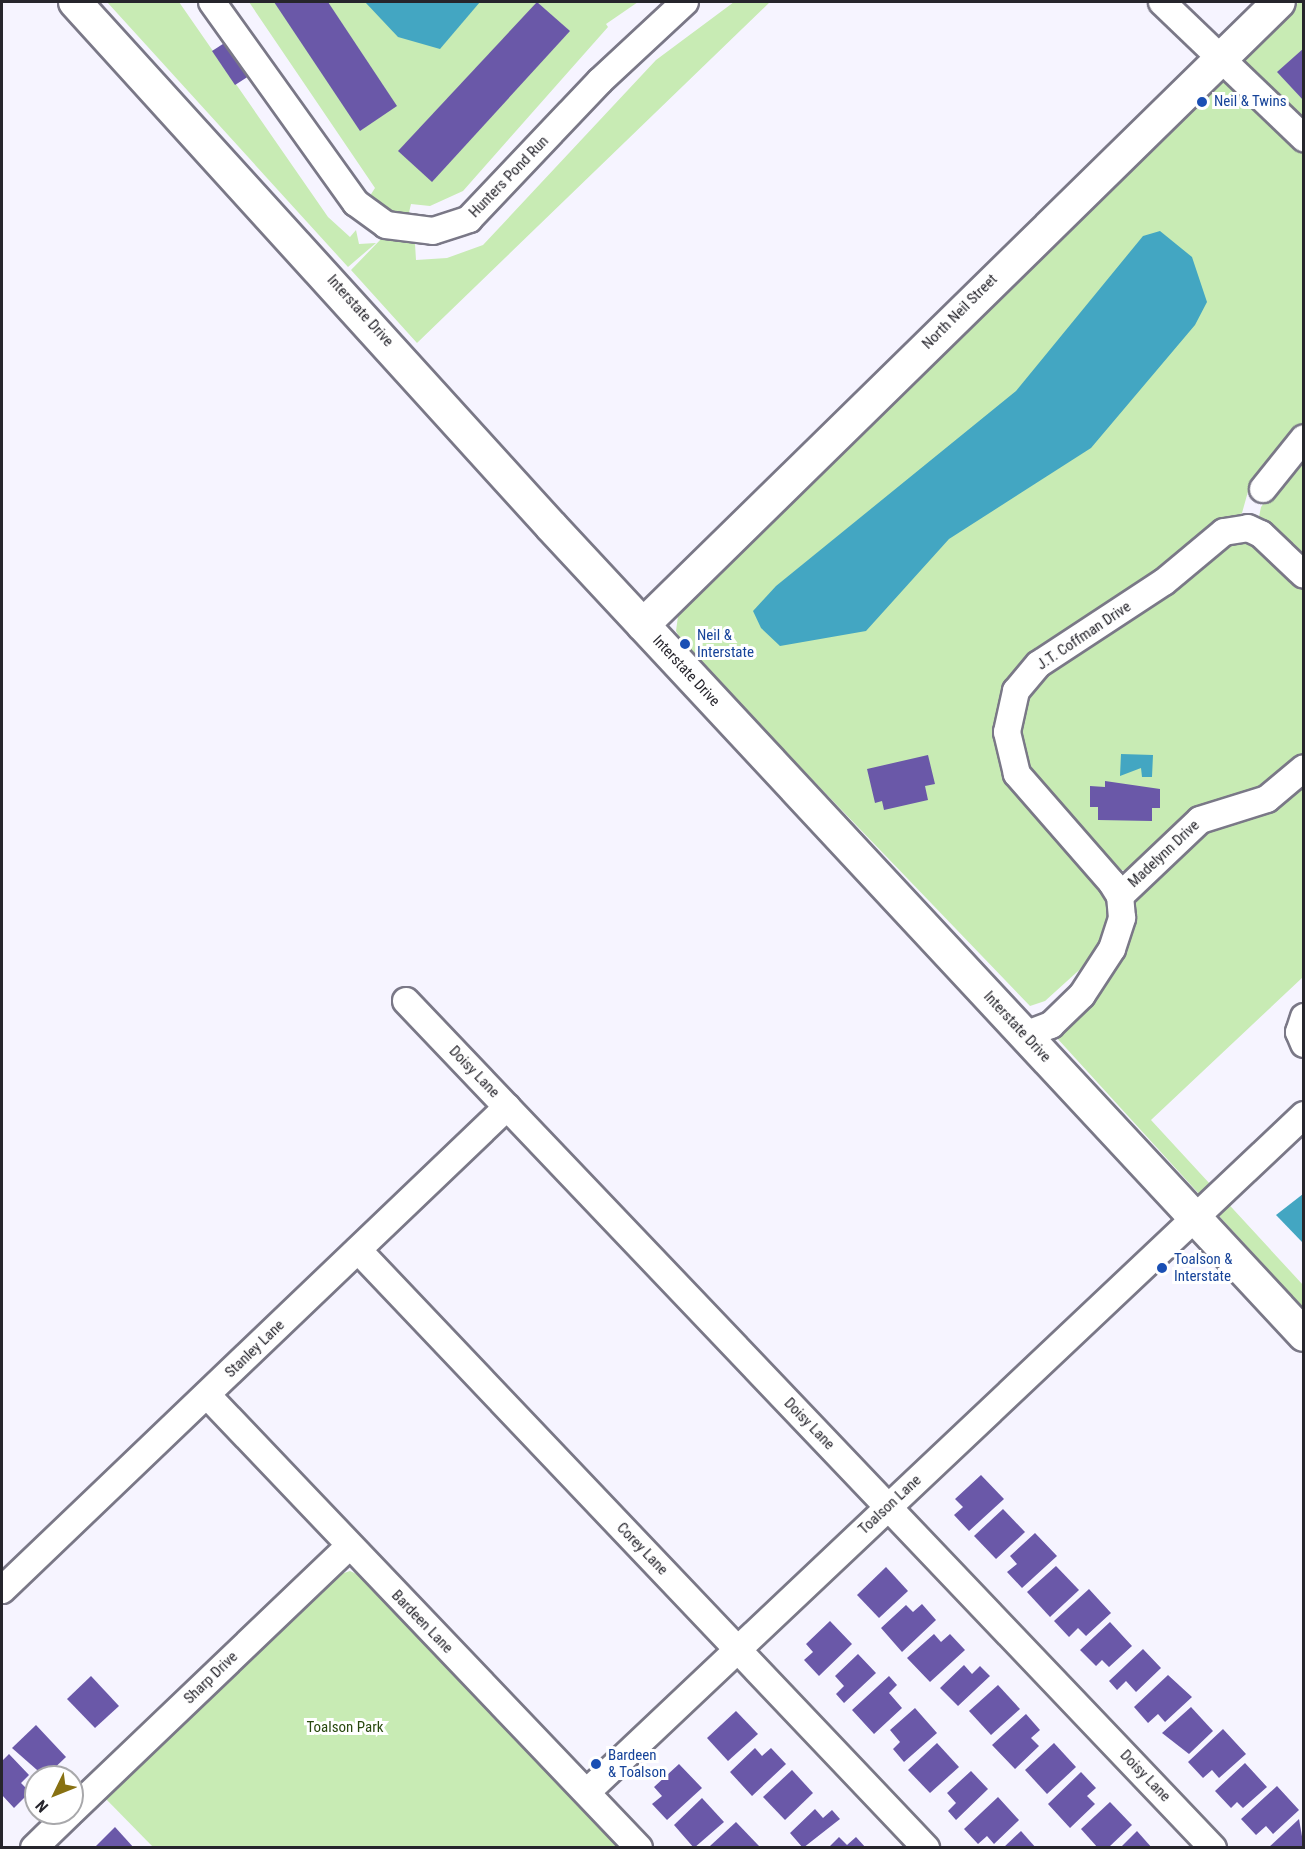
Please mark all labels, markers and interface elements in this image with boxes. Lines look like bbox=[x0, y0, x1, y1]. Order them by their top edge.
place label: Neil & Twins bbox=[1214, 93, 1287, 111]
marker: Neil & Twins bbox=[1195, 95, 1209, 109]
street label: Hunters Pond Run bbox=[466, 132, 552, 222]
street label: Interstate Drive bbox=[323, 271, 397, 351]
street label: North Neil Street bbox=[919, 271, 1001, 353]
street label: J.T. Coffman Drive bbox=[1034, 598, 1134, 674]
place label: Neil & Interstate bbox=[697, 626, 754, 661]
street label: Interstate Drive bbox=[649, 632, 723, 710]
marker: Neil & Interstate bbox=[678, 637, 692, 651]
street label: Madelynn Drive bbox=[1125, 817, 1203, 891]
street label: Interstate Drive bbox=[980, 988, 1054, 1066]
street label: Doisy Lane bbox=[445, 1042, 503, 1102]
place label: Toalson & Interstate bbox=[1174, 1250, 1232, 1285]
marker: Toalson & Interstate bbox=[1155, 1261, 1169, 1275]
street label: Stanley Lane bbox=[222, 1316, 288, 1382]
street label: Doisy Lane bbox=[780, 1394, 838, 1454]
street label: Toalson Lane bbox=[855, 1472, 925, 1538]
street label: Corey Lane bbox=[613, 1519, 671, 1579]
street label: Bardeen Lane bbox=[388, 1587, 456, 1657]
street label: Sharp Drive bbox=[180, 1648, 242, 1708]
park label: Toalson Park bbox=[306, 1719, 384, 1737]
place label: Bardeen & Toalson bbox=[608, 1746, 666, 1781]
street label: Doisy Lane bbox=[1116, 1746, 1174, 1806]
marker: Bardeen & Toalson bbox=[589, 1757, 603, 1771]
north arrow bbox=[24, 1765, 84, 1825]
text: N bbox=[32, 1796, 52, 1816]

